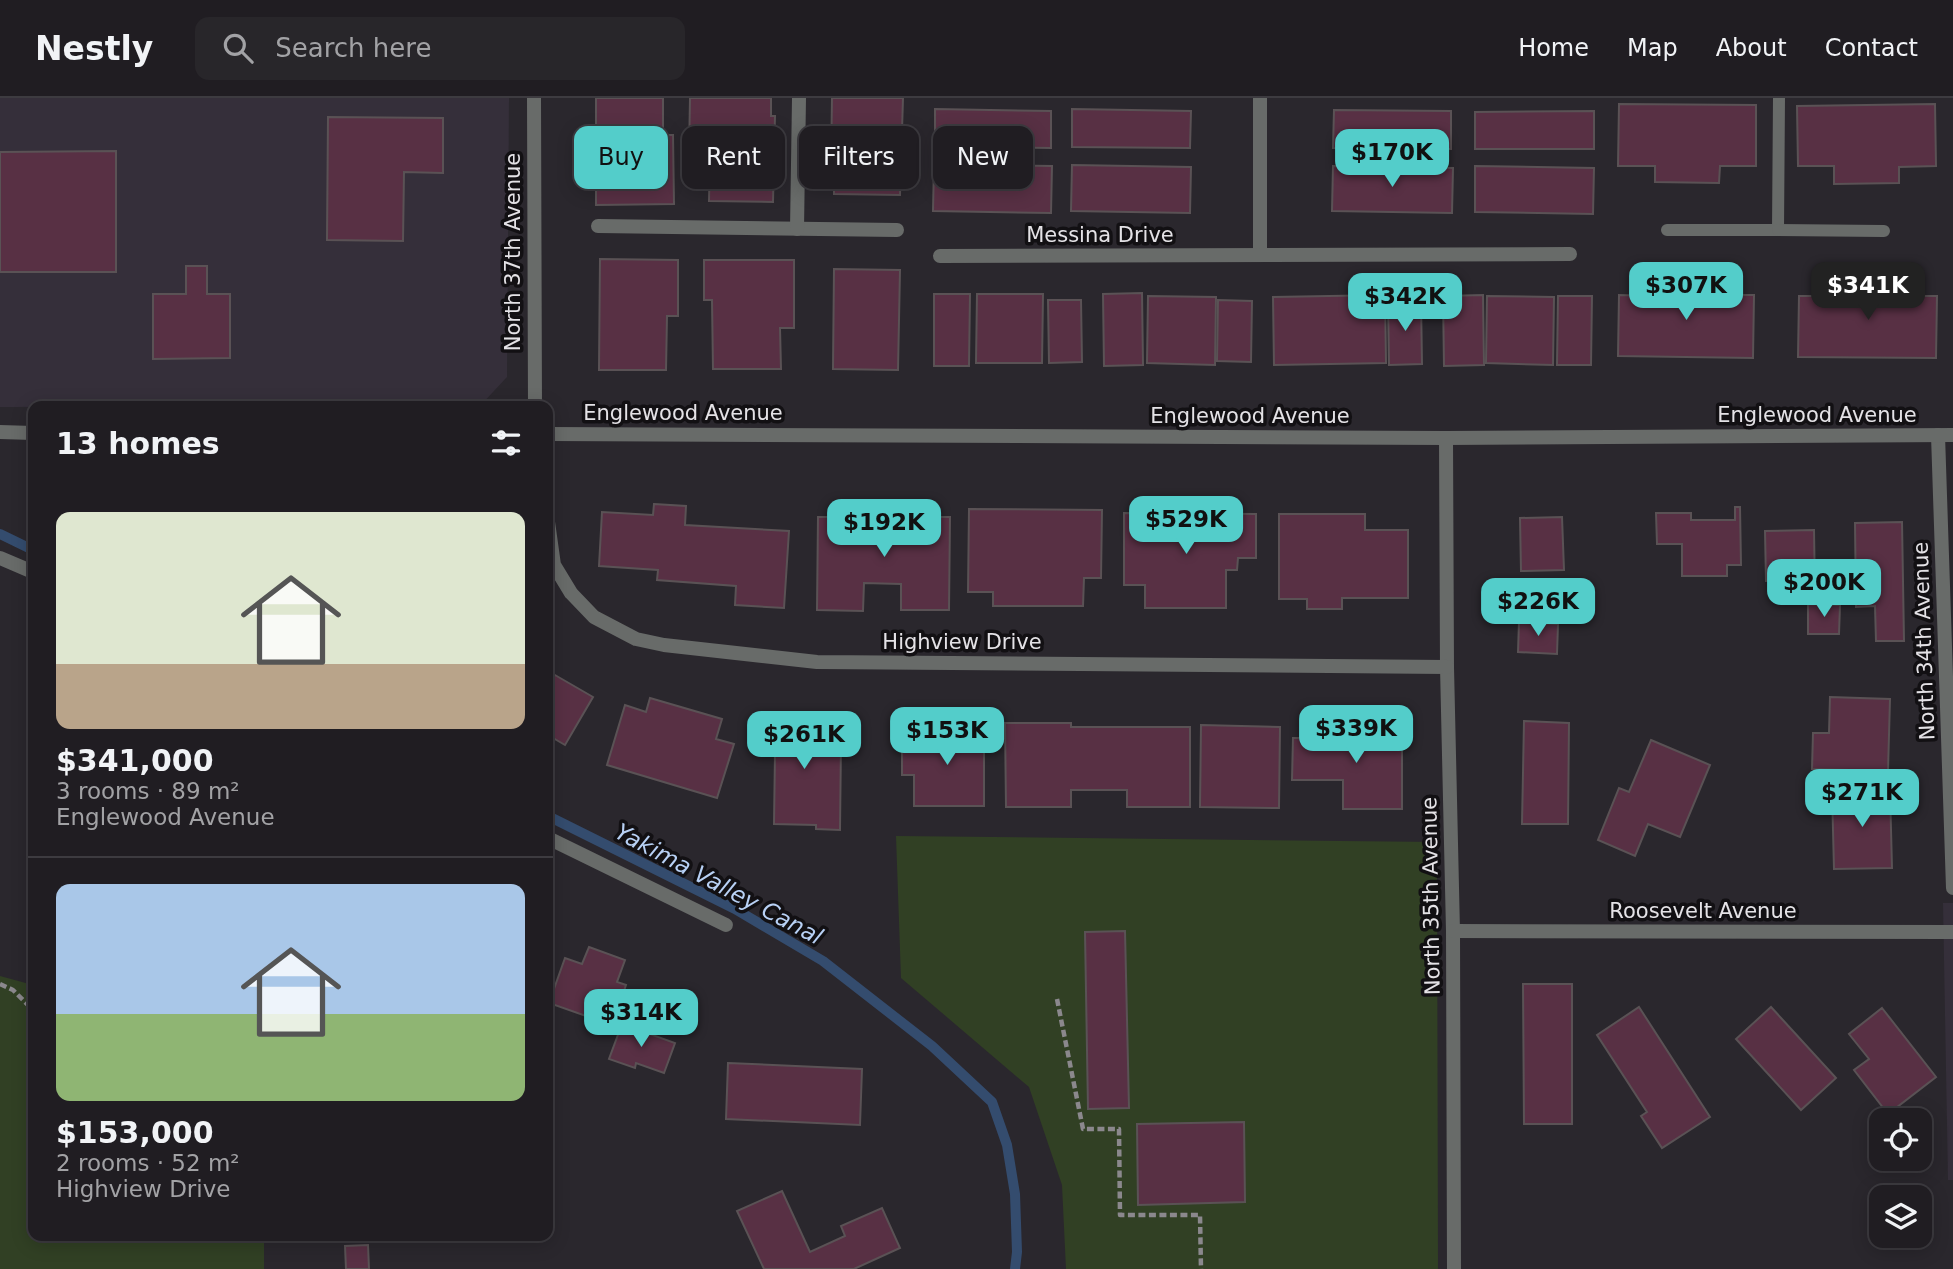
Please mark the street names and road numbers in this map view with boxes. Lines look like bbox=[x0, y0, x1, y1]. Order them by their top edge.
street label: North 37th Avenue bbox=[501, 153, 525, 351]
street label: Messina Drive bbox=[1026, 223, 1174, 247]
street label: Englewood Avenue bbox=[583, 401, 783, 425]
street label: Englewood Avenue bbox=[1717, 403, 1917, 427]
street label: Englewood Avenue bbox=[1150, 404, 1350, 428]
street label: North 34th Avenue bbox=[1909, 541, 1939, 741]
street label: Highview Drive bbox=[882, 630, 1042, 654]
street label: North 35th Avenue bbox=[1417, 797, 1445, 995]
street label: Roosevelt Avenue bbox=[1609, 899, 1797, 923]

